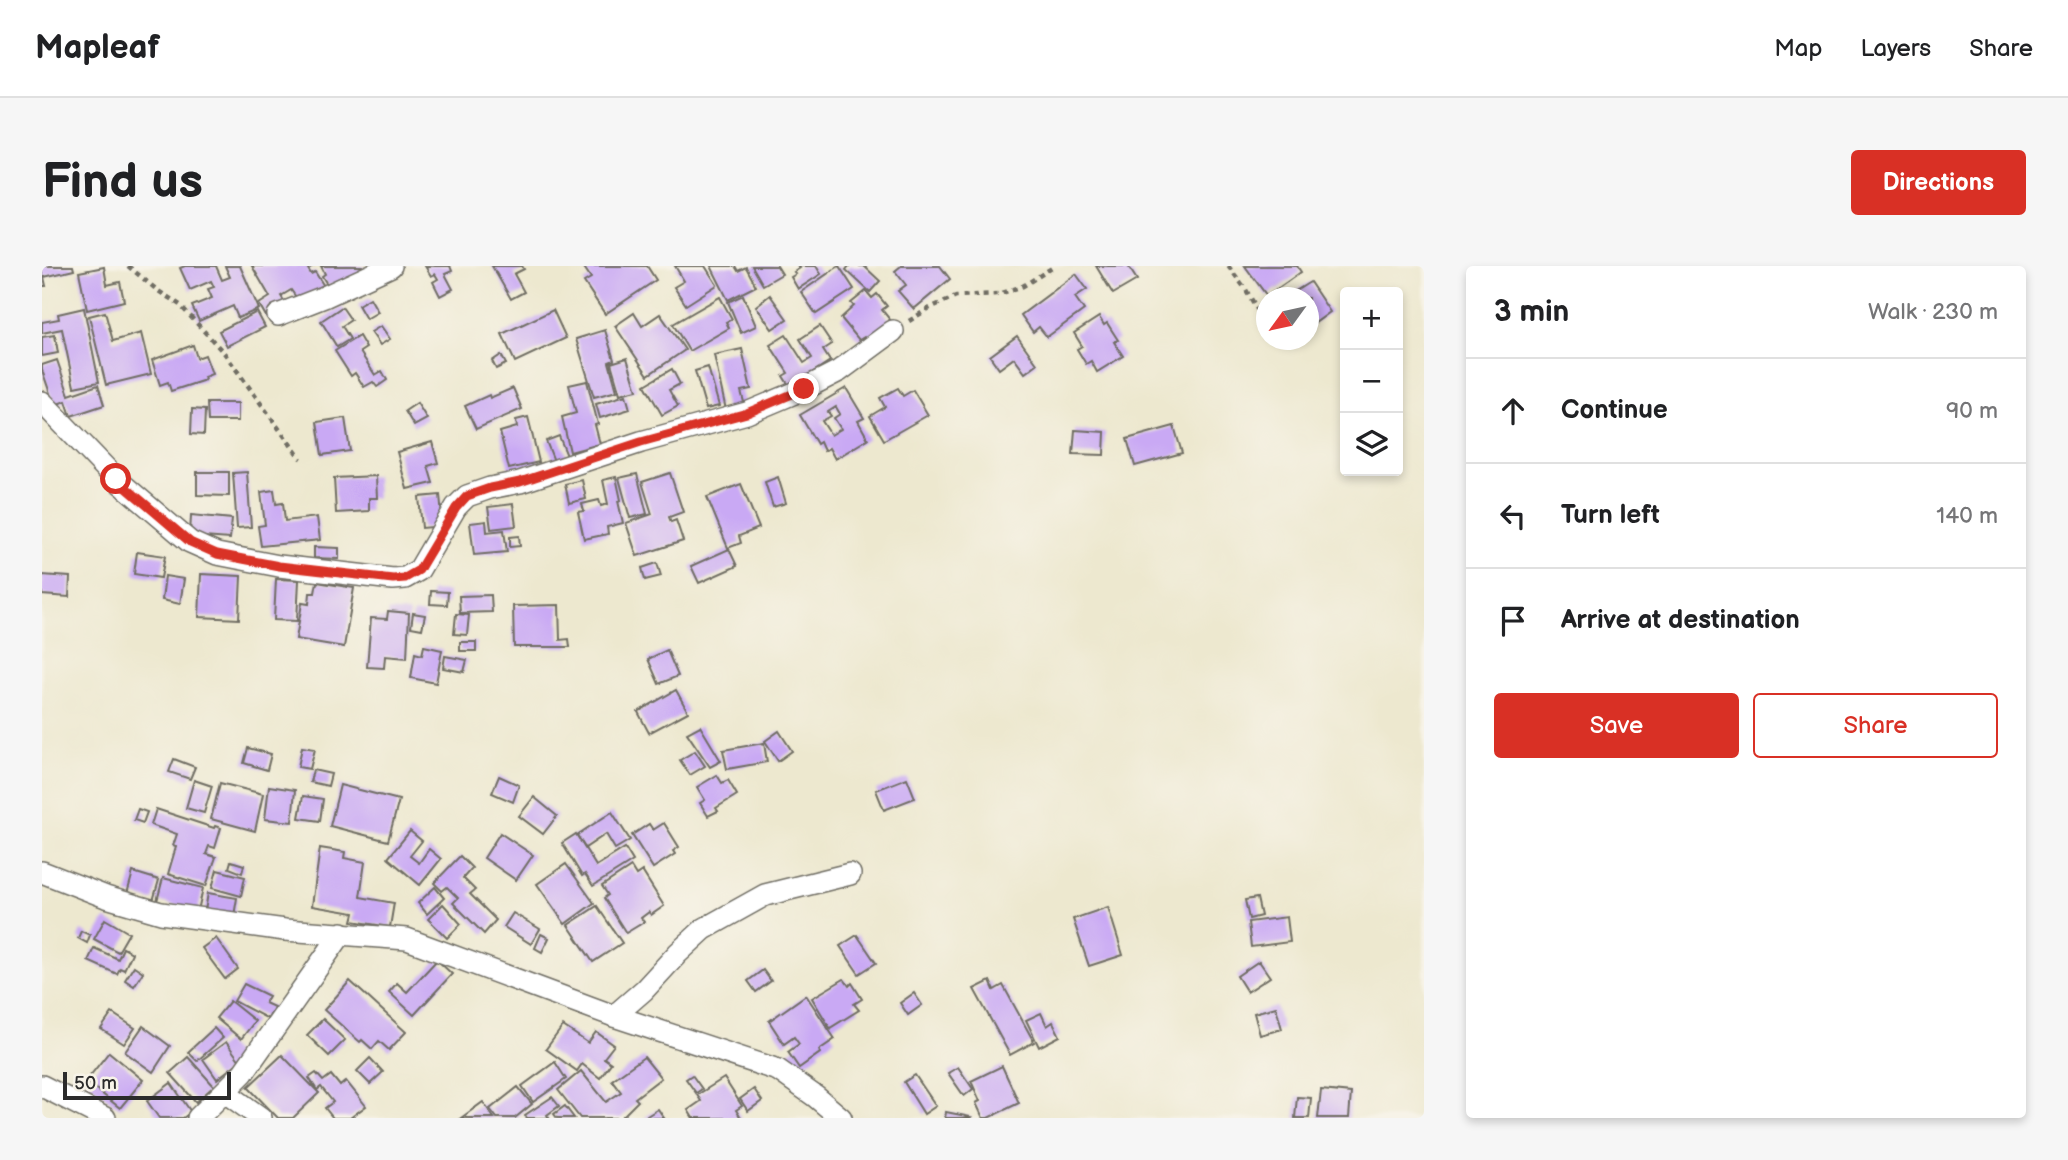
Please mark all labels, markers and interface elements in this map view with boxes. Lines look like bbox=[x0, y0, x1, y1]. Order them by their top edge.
text: Mapleaf bbox=[35, 28, 160, 68]
text: Map bbox=[1774, 34, 1822, 63]
text: Layers bbox=[1860, 34, 1931, 63]
text: Share bbox=[1969, 34, 2033, 63]
button: Directions bbox=[1851, 150, 2026, 215]
text: Find us bbox=[42, 153, 203, 212]
north arrow bbox=[1256, 287, 1319, 350]
map controls bbox=[1340, 287, 1403, 476]
button: + bbox=[1340, 287, 1403, 350]
text: 3 min bbox=[1494, 294, 1569, 330]
text: Walk · 230 m bbox=[1868, 298, 1998, 326]
button: − bbox=[1340, 350, 1403, 413]
route end bbox=[788, 373, 819, 404]
icon: ahead bbox=[1494, 392, 1532, 430]
text: Continue bbox=[1561, 395, 1668, 426]
text: 90 m bbox=[1946, 397, 1998, 425]
button: layers bbox=[1340, 413, 1403, 476]
route start bbox=[100, 463, 131, 494]
icon: left bbox=[1494, 497, 1532, 535]
text: Turn left bbox=[1561, 500, 1660, 531]
text: 140 m bbox=[1936, 502, 1998, 530]
icon: arrive bbox=[1494, 602, 1532, 640]
text: Arrive at destination bbox=[1561, 605, 1800, 636]
button: Save bbox=[1494, 693, 1739, 758]
button: Share bbox=[1753, 693, 1998, 758]
scale bar bbox=[63, 1069, 231, 1101]
text: 50 m bbox=[74, 1072, 117, 1095]

